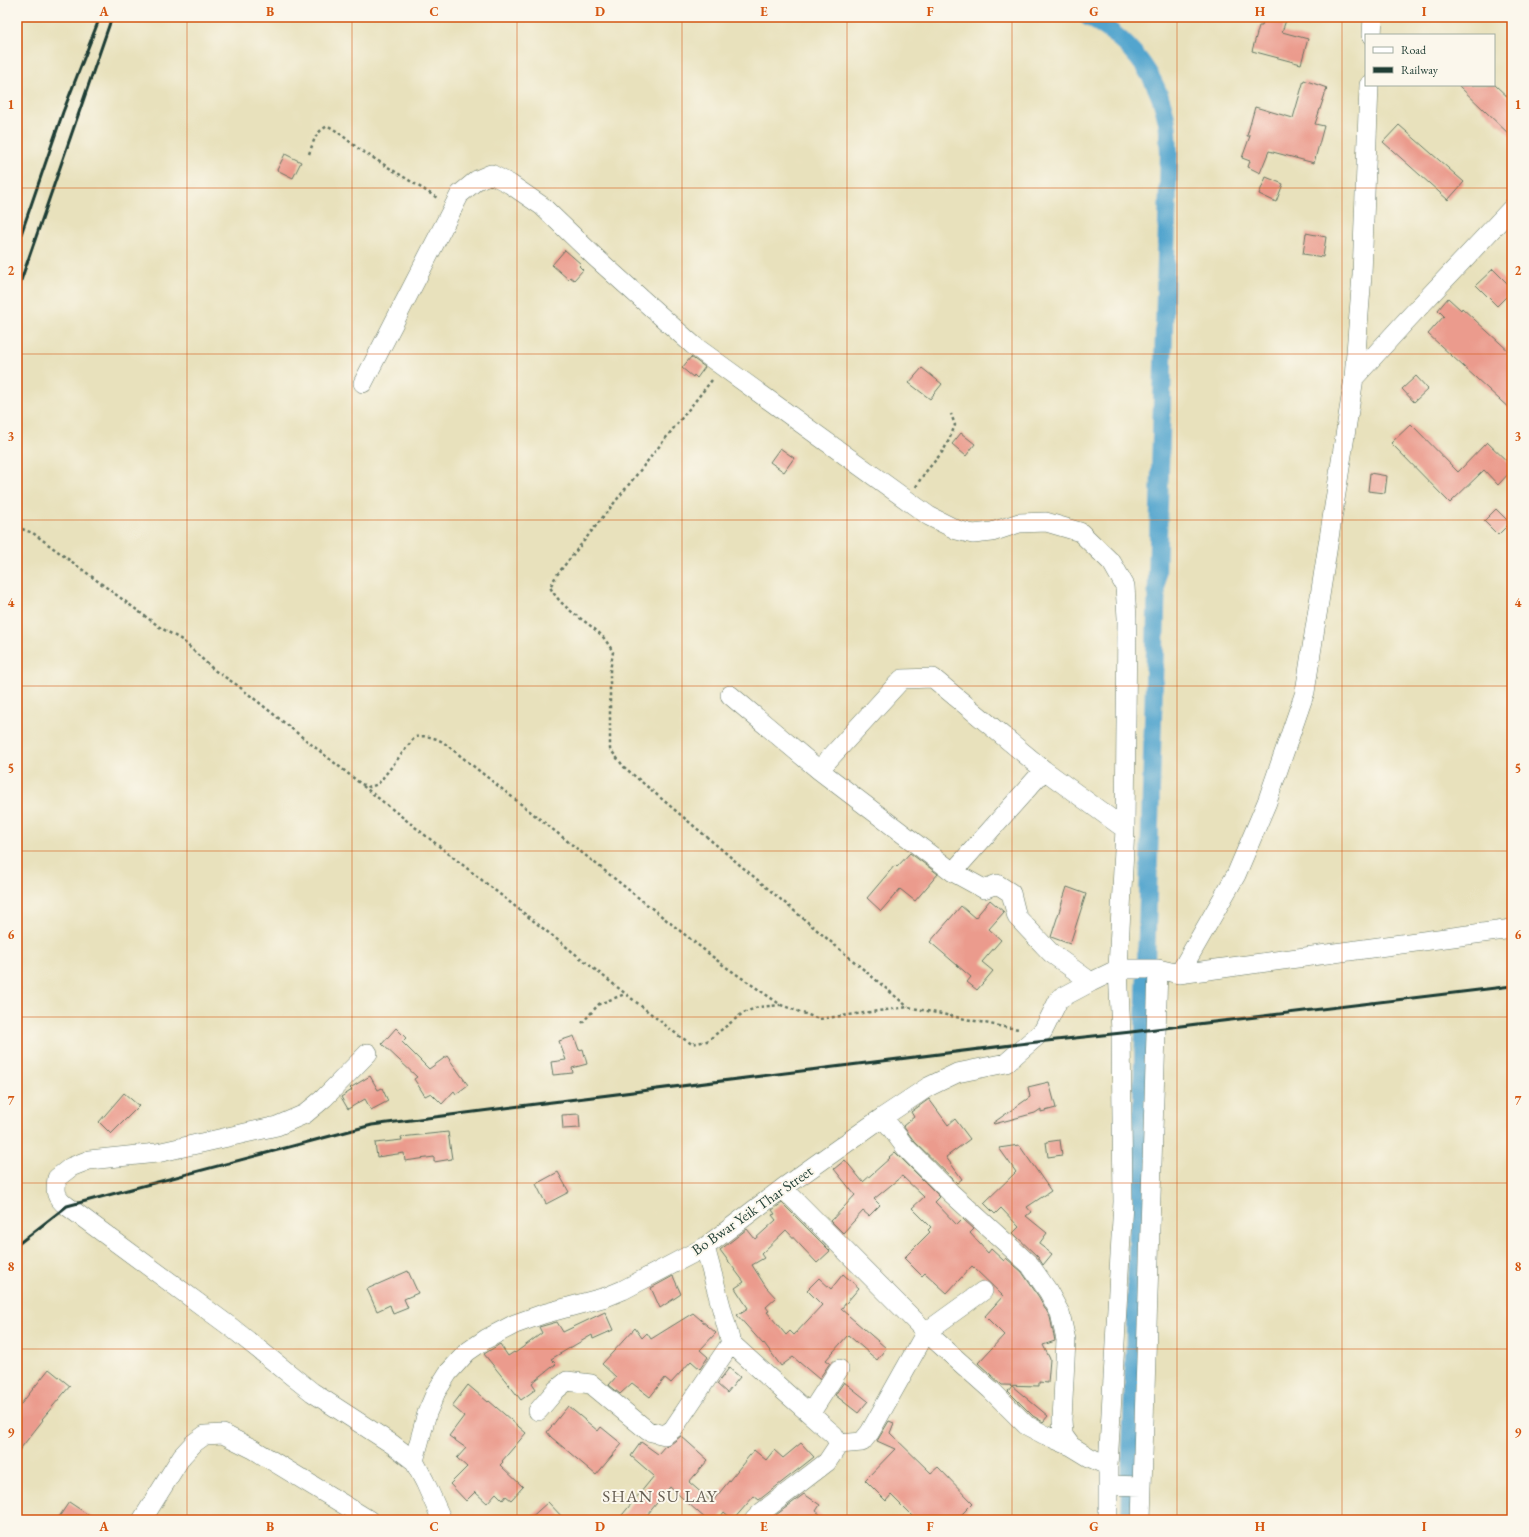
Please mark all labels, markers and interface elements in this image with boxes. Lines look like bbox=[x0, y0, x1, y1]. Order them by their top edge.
text: A bbox=[98, 3, 109, 20]
text: B bbox=[266, 3, 274, 20]
text: C bbox=[429, 3, 439, 20]
text: D bbox=[595, 3, 605, 20]
text: E bbox=[760, 3, 768, 20]
text: F bbox=[926, 3, 934, 20]
text: G bbox=[1089, 3, 1099, 20]
text: H bbox=[1255, 3, 1266, 20]
text: I bbox=[1422, 3, 1427, 20]
legend bbox=[1365, 34, 1495, 86]
text: Road bbox=[1401, 42, 1427, 58]
text: Railway bbox=[1401, 62, 1439, 78]
text: 1 bbox=[8, 96, 15, 113]
text: 1 bbox=[1515, 96, 1522, 113]
text: 2 bbox=[8, 262, 15, 279]
text: 2 bbox=[1515, 262, 1522, 279]
text: 3 bbox=[8, 428, 15, 445]
text: 3 bbox=[1515, 428, 1522, 445]
text: 4 bbox=[8, 594, 15, 611]
text: 4 bbox=[1515, 594, 1522, 611]
text: 5 bbox=[8, 760, 14, 777]
text: 5 bbox=[1515, 760, 1521, 777]
text: 6 bbox=[8, 926, 15, 943]
text: 6 bbox=[1515, 926, 1522, 943]
text: 7 bbox=[8, 1092, 15, 1109]
text: 7 bbox=[1515, 1092, 1522, 1109]
street label: Bo Bwar Yeik Thar Street bbox=[688, 1161, 816, 1259]
text: 8 bbox=[8, 1258, 15, 1275]
text: 8 bbox=[1515, 1258, 1522, 1275]
text: 9 bbox=[8, 1424, 15, 1441]
text: 9 bbox=[1515, 1424, 1522, 1441]
district label: SHAN SU LAY bbox=[602, 1485, 718, 1507]
text: A bbox=[98, 1518, 109, 1535]
text: B bbox=[266, 1518, 274, 1535]
text: C bbox=[429, 1518, 439, 1535]
text: D bbox=[595, 1518, 605, 1535]
text: E bbox=[760, 1518, 768, 1535]
text: F bbox=[926, 1518, 934, 1535]
text: G bbox=[1089, 1518, 1099, 1535]
text: H bbox=[1255, 1518, 1266, 1535]
text: I bbox=[1422, 1518, 1427, 1535]

